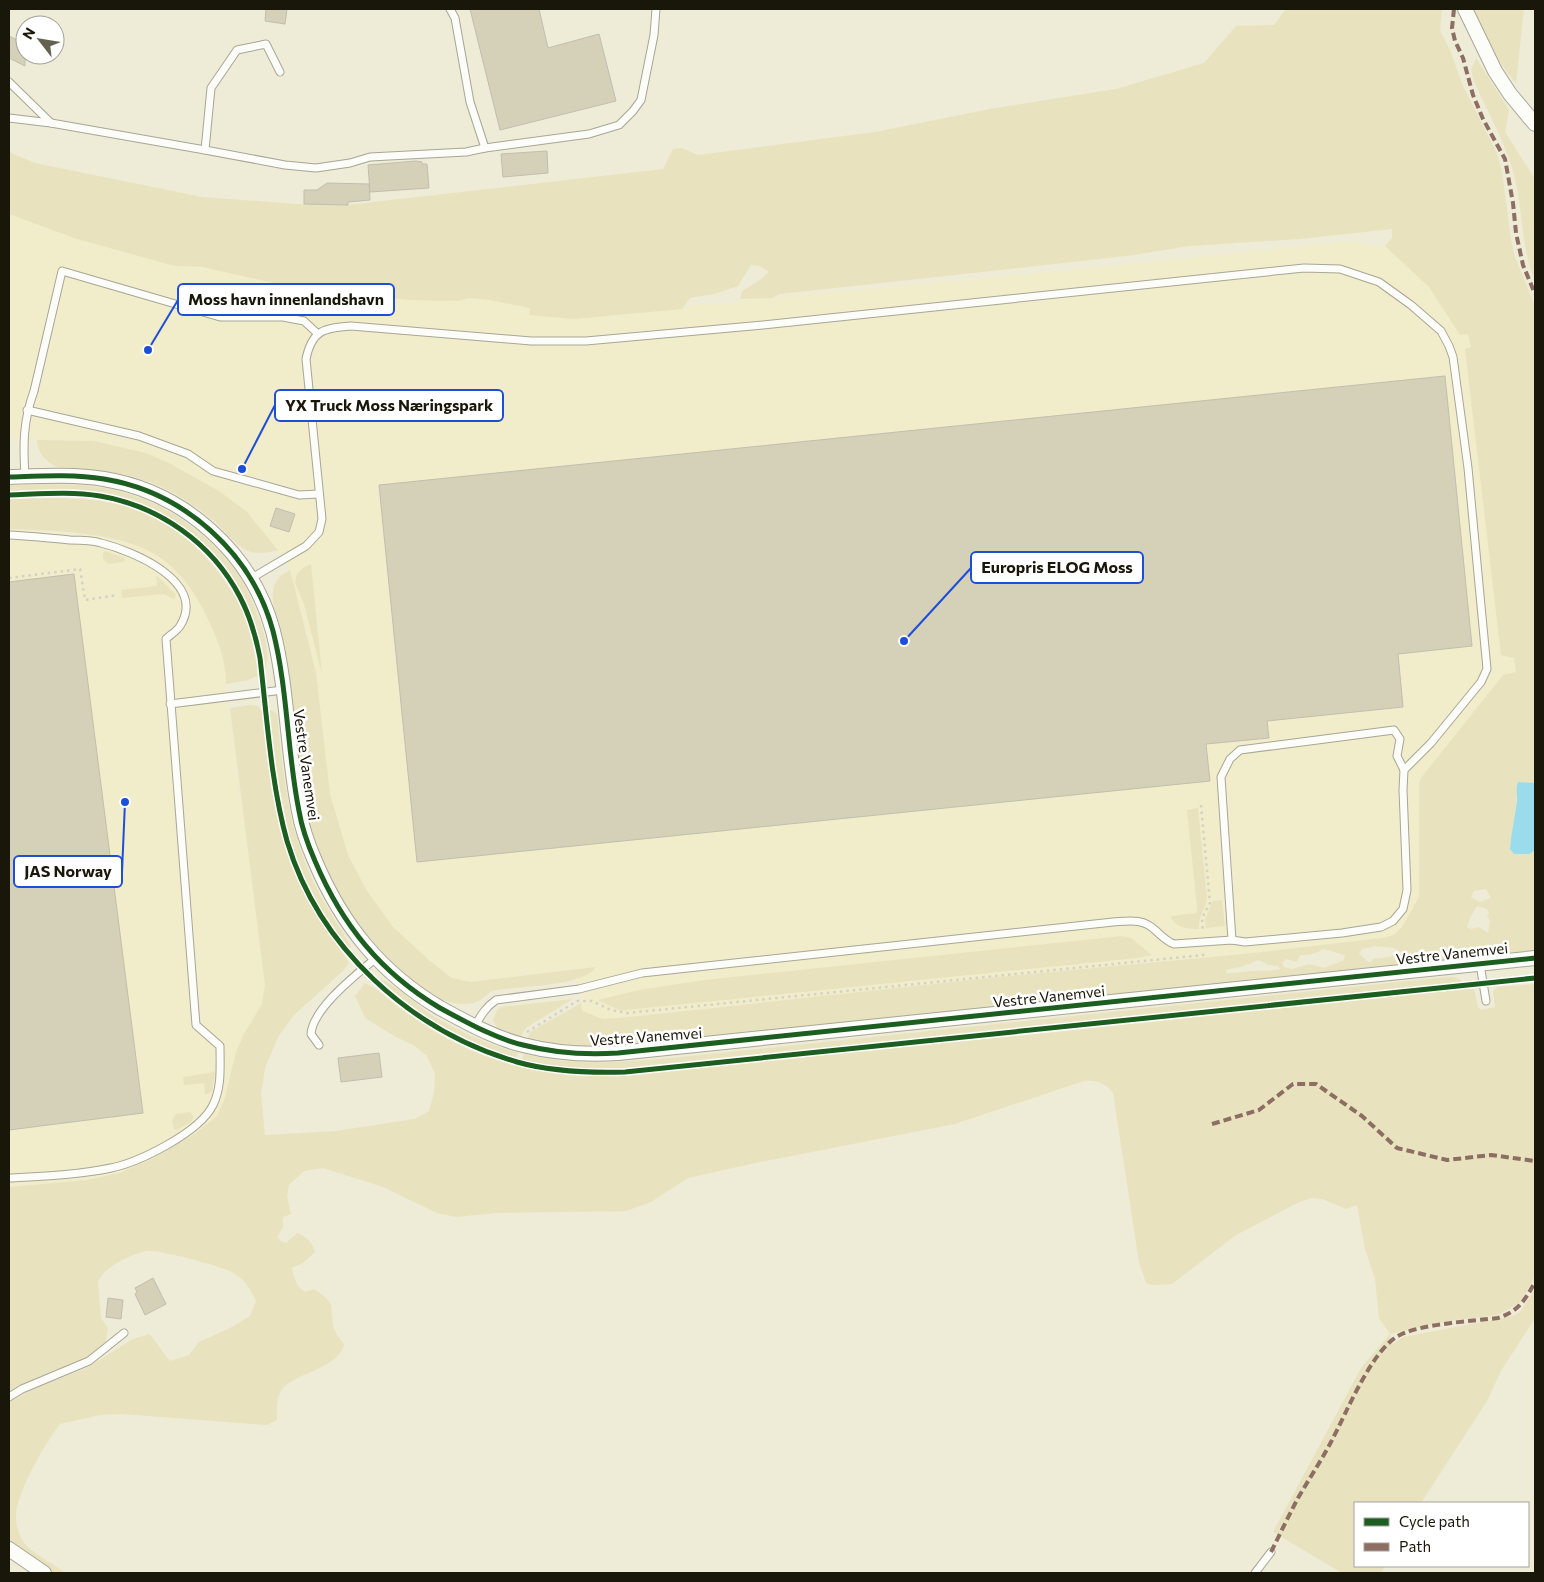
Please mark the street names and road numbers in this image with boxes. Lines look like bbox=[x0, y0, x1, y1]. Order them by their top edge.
street label: Vestre Vanemvei bbox=[290, 708, 324, 822]
street label: Vestre Vanemvei bbox=[1395, 938, 1509, 968]
street label: Vestre Vanemvei bbox=[992, 981, 1106, 1011]
street label: Vestre Vanemvei bbox=[589, 1023, 703, 1049]

